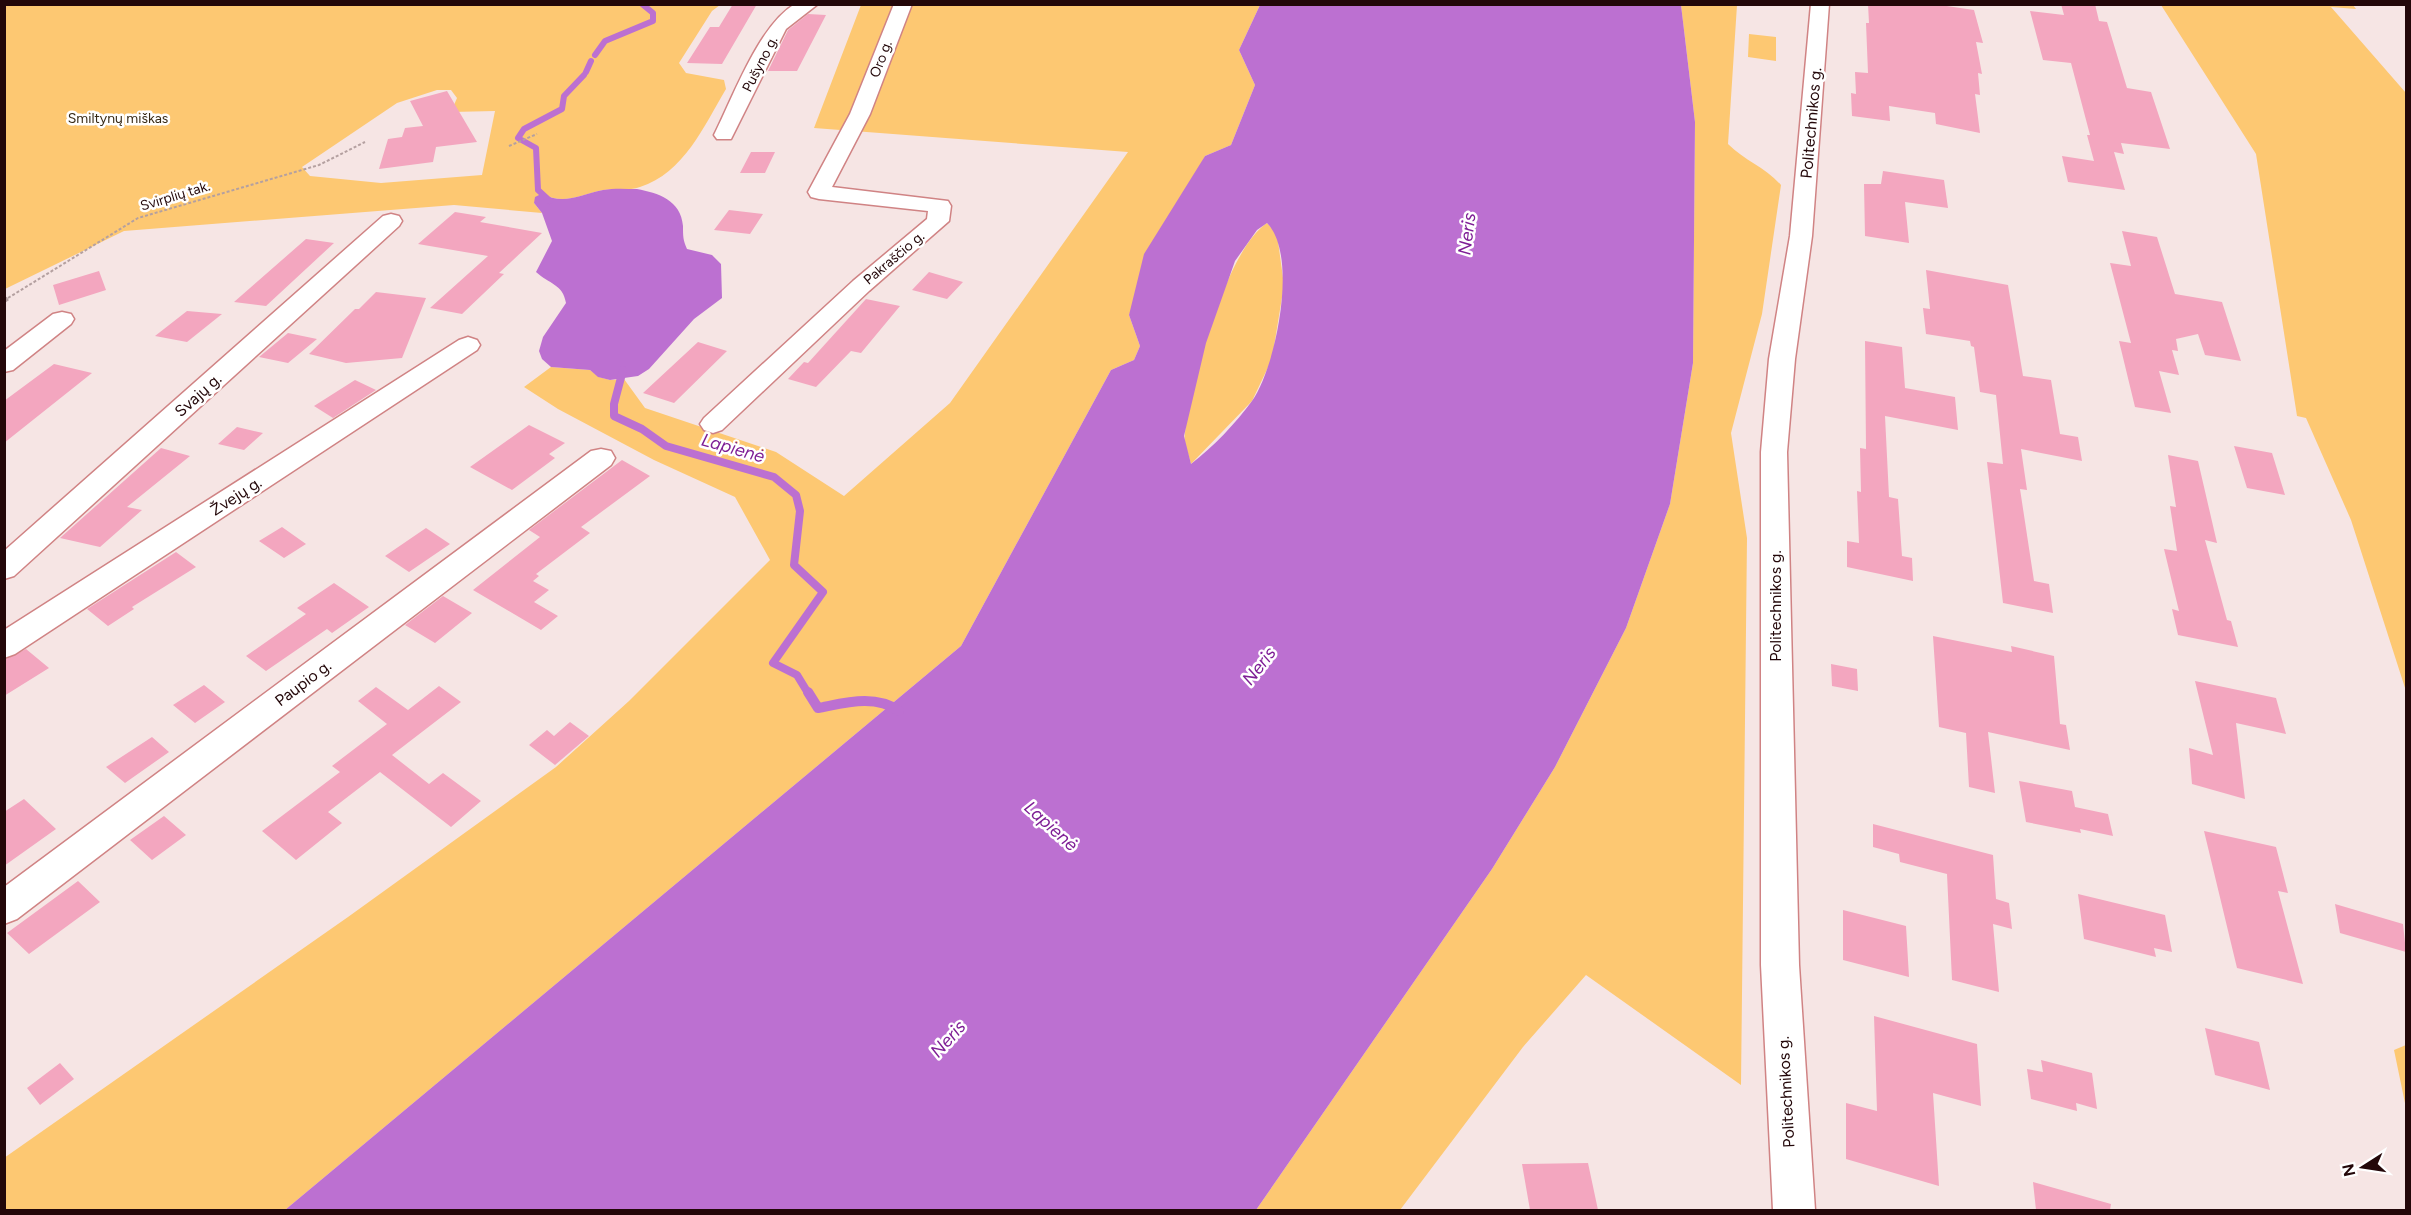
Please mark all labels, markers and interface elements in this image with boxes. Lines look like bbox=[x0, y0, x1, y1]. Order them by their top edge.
street label: Pušyno g. bbox=[739, 33, 781, 95]
street label: Oro g. bbox=[866, 38, 896, 80]
street label: Politechnikos g. bbox=[1797, 67, 1825, 179]
park label: Smiltynų miškas bbox=[68, 110, 168, 127]
street label: Svirplių tak. bbox=[138, 177, 212, 215]
water label: Neris bbox=[1453, 211, 1481, 256]
street label: Pakraščio g. bbox=[860, 228, 928, 288]
street label: Svajų g. bbox=[171, 369, 225, 421]
water label: Lapienė bbox=[699, 429, 767, 468]
street label: Žvejų g. bbox=[207, 473, 265, 519]
street label: Politechnikos g. bbox=[1766, 550, 1785, 662]
water label: Neris bbox=[1237, 642, 1281, 690]
street label: Paupio g. bbox=[271, 656, 335, 710]
water label: Lapienė bbox=[1020, 796, 1082, 856]
water label: Neris bbox=[926, 1015, 971, 1062]
street label: Politechnikos g. bbox=[1774, 1036, 1798, 1148]
north arrow bbox=[2333, 1137, 2393, 1197]
text: N bbox=[2338, 1162, 2359, 1178]

